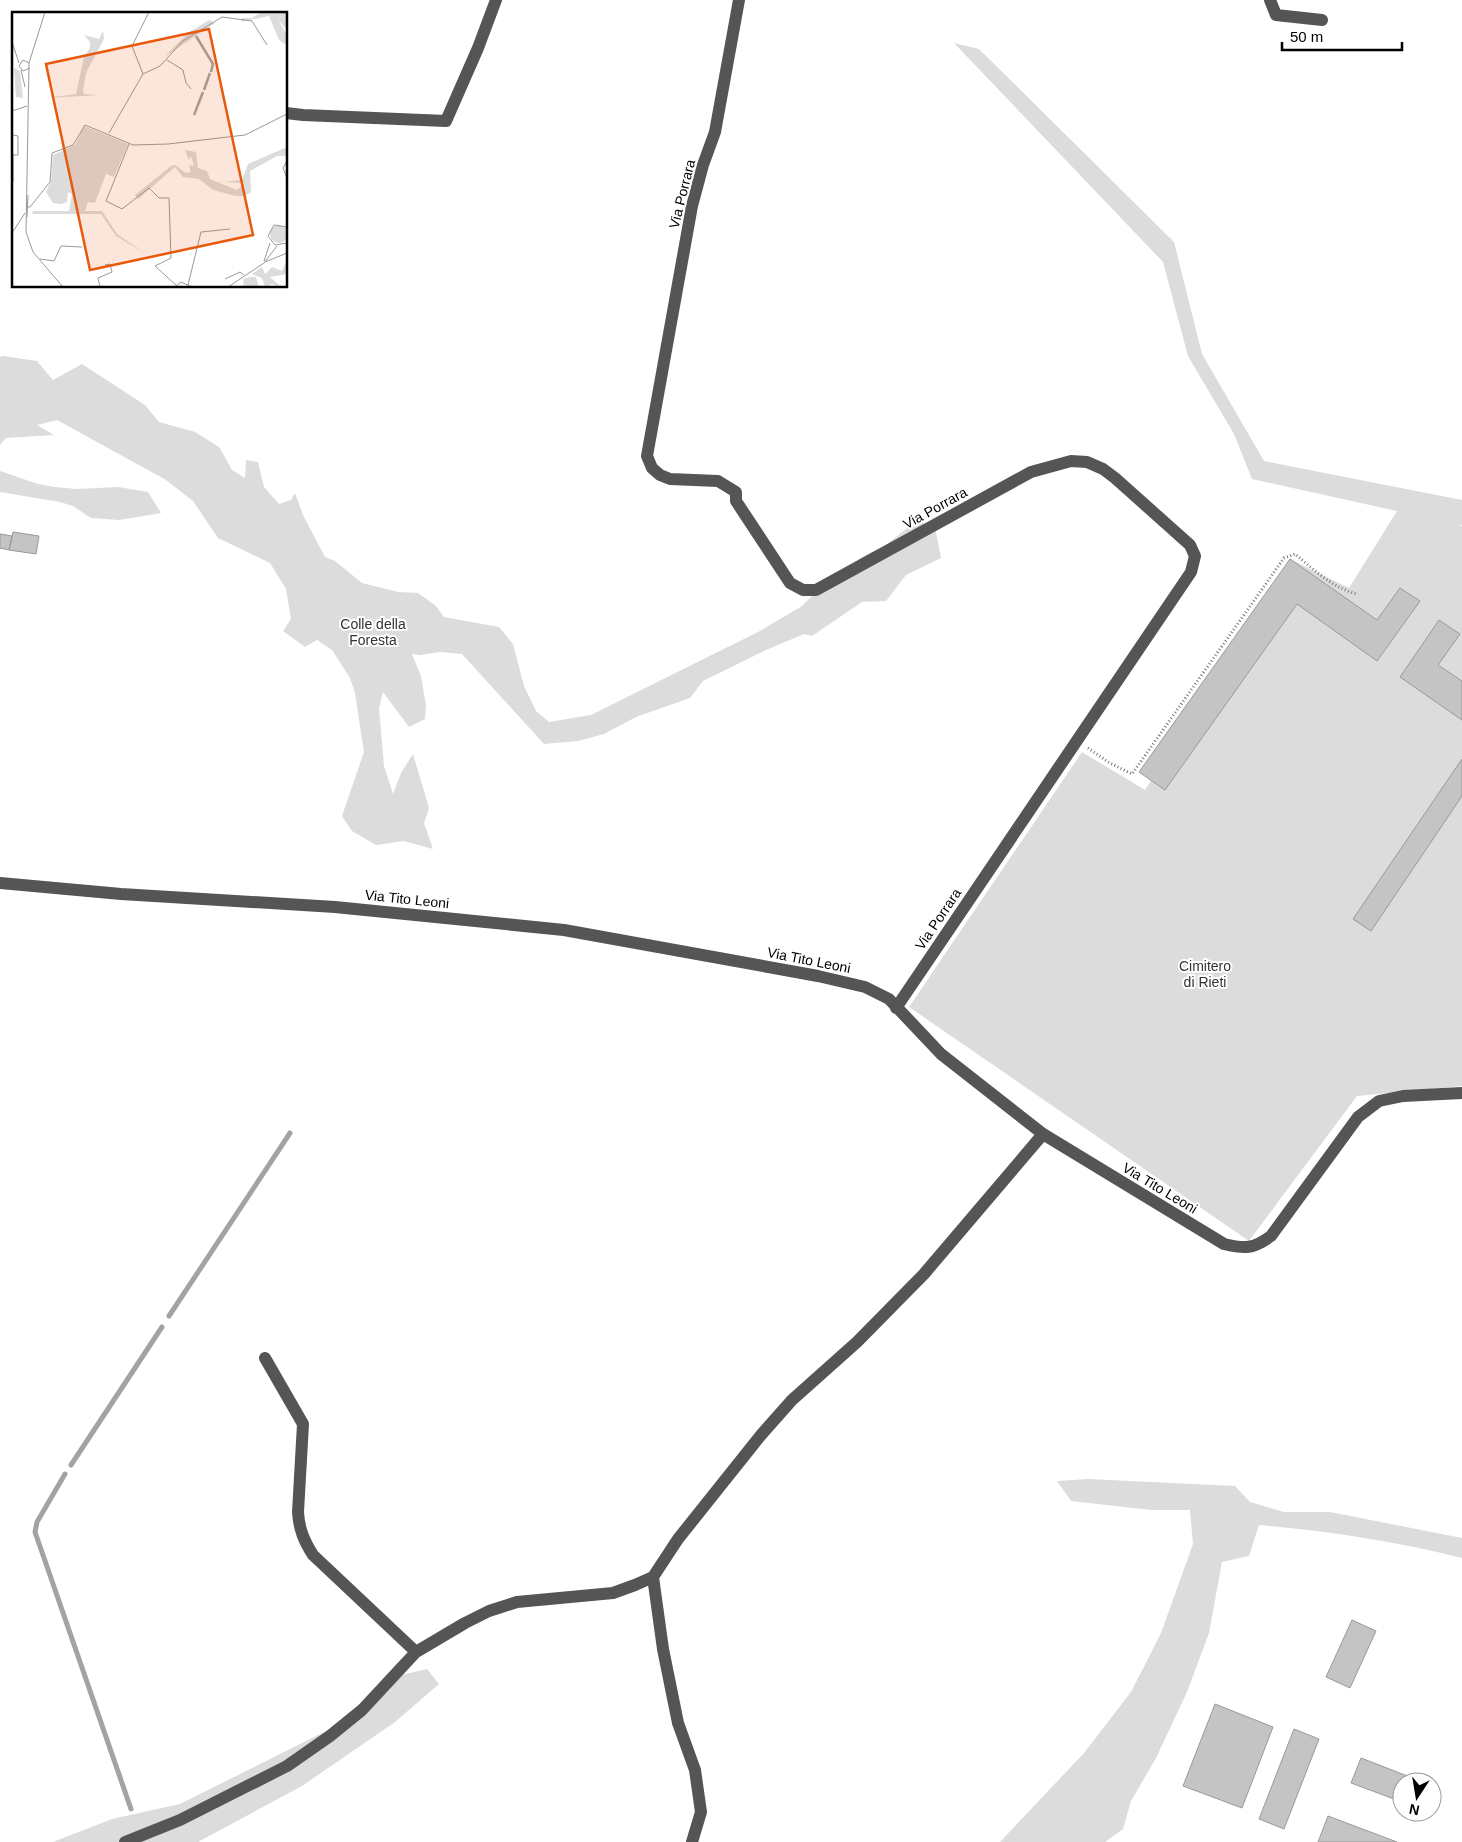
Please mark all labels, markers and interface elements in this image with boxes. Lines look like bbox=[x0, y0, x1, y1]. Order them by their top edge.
inset map bbox=[12, 12, 288, 288]
scale bar bbox=[1282, 20, 1402, 52]
text: 50 m bbox=[1290, 28, 1323, 45]
street label: Via Porrara bbox=[666, 158, 698, 230]
street label: Via Porrara bbox=[900, 484, 970, 532]
park label: Colle della Foresta bbox=[340, 616, 406, 648]
street label: Via Porrara bbox=[912, 885, 964, 953]
street label: Via Tito Leoni bbox=[364, 887, 450, 911]
street label: Via Tito Leoni bbox=[766, 944, 852, 976]
park label: Cimitero di Rieti bbox=[1179, 958, 1231, 990]
street label: Via Tito Leoni bbox=[1120, 1159, 1200, 1217]
north arrow bbox=[1392, 1772, 1442, 1822]
text: N bbox=[1408, 1801, 1421, 1819]

